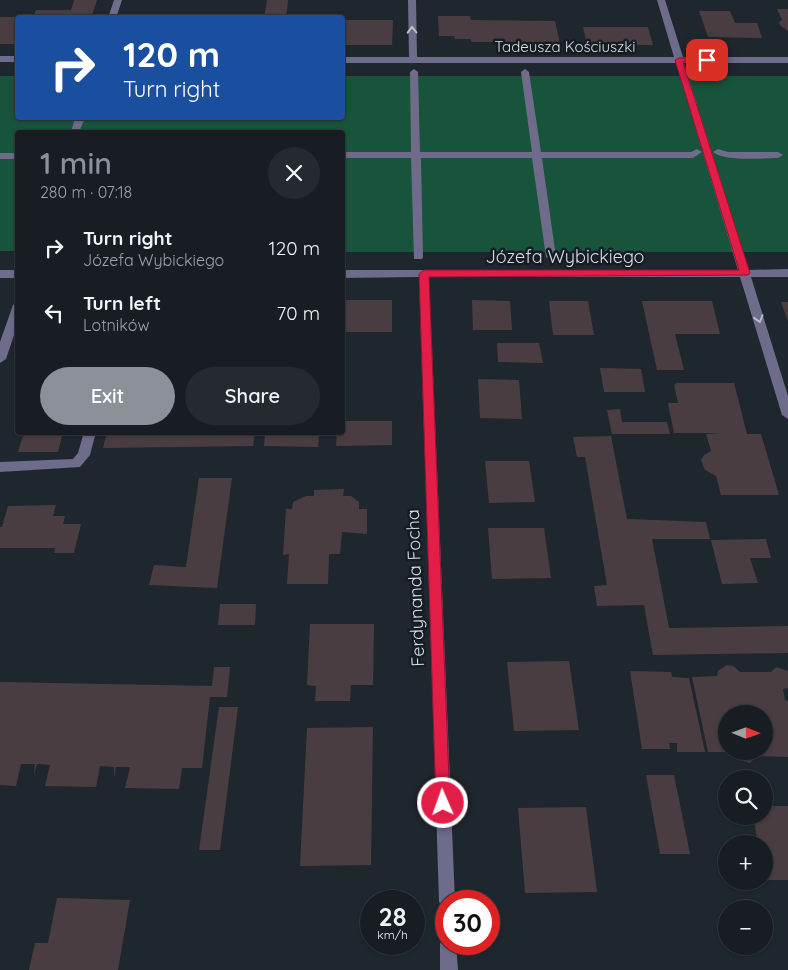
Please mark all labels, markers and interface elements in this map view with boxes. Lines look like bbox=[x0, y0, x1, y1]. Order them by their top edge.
one-way arrow bbox=[407, 26, 418, 34]
text: 120 m bbox=[123, 32, 220, 76]
icon: right bbox=[40, 35, 105, 100]
street label: Tadeusza Kościuszki bbox=[494, 37, 636, 56]
pin bbox=[686, 39, 728, 81]
icon: arrive bbox=[693, 46, 721, 74]
text: Turn right bbox=[123, 75, 220, 103]
text: 1 min bbox=[40, 144, 112, 182]
button: close bbox=[268, 147, 320, 199]
text: 280 m · 07:18 bbox=[40, 182, 132, 202]
text: Turn right bbox=[83, 226, 172, 250]
icon: right bbox=[40, 234, 68, 262]
text: 120 m bbox=[269, 236, 320, 260]
street label: Józefa Wybickiego bbox=[486, 245, 644, 268]
text: Józefa Wybickiego bbox=[83, 250, 224, 270]
text: Turn left bbox=[83, 291, 161, 315]
icon: left bbox=[40, 299, 68, 327]
text: 70 m bbox=[276, 301, 320, 325]
text: Lotników bbox=[83, 315, 150, 335]
one-way arrow bbox=[753, 315, 763, 323]
button: Exit bbox=[40, 367, 175, 425]
button: Share bbox=[185, 367, 320, 425]
street label: Ferdynanda Focha bbox=[401, 509, 429, 667]
north arrow bbox=[718, 705, 772, 760]
map controls bbox=[718, 705, 773, 955]
button: search bbox=[718, 770, 773, 825]
position arrow bbox=[416, 776, 468, 828]
button: + bbox=[718, 835, 773, 890]
speed limit sign: 30 bbox=[435, 890, 500, 955]
button: − bbox=[718, 900, 773, 955]
text: 28 bbox=[379, 901, 406, 932]
text: km/h bbox=[377, 927, 408, 942]

